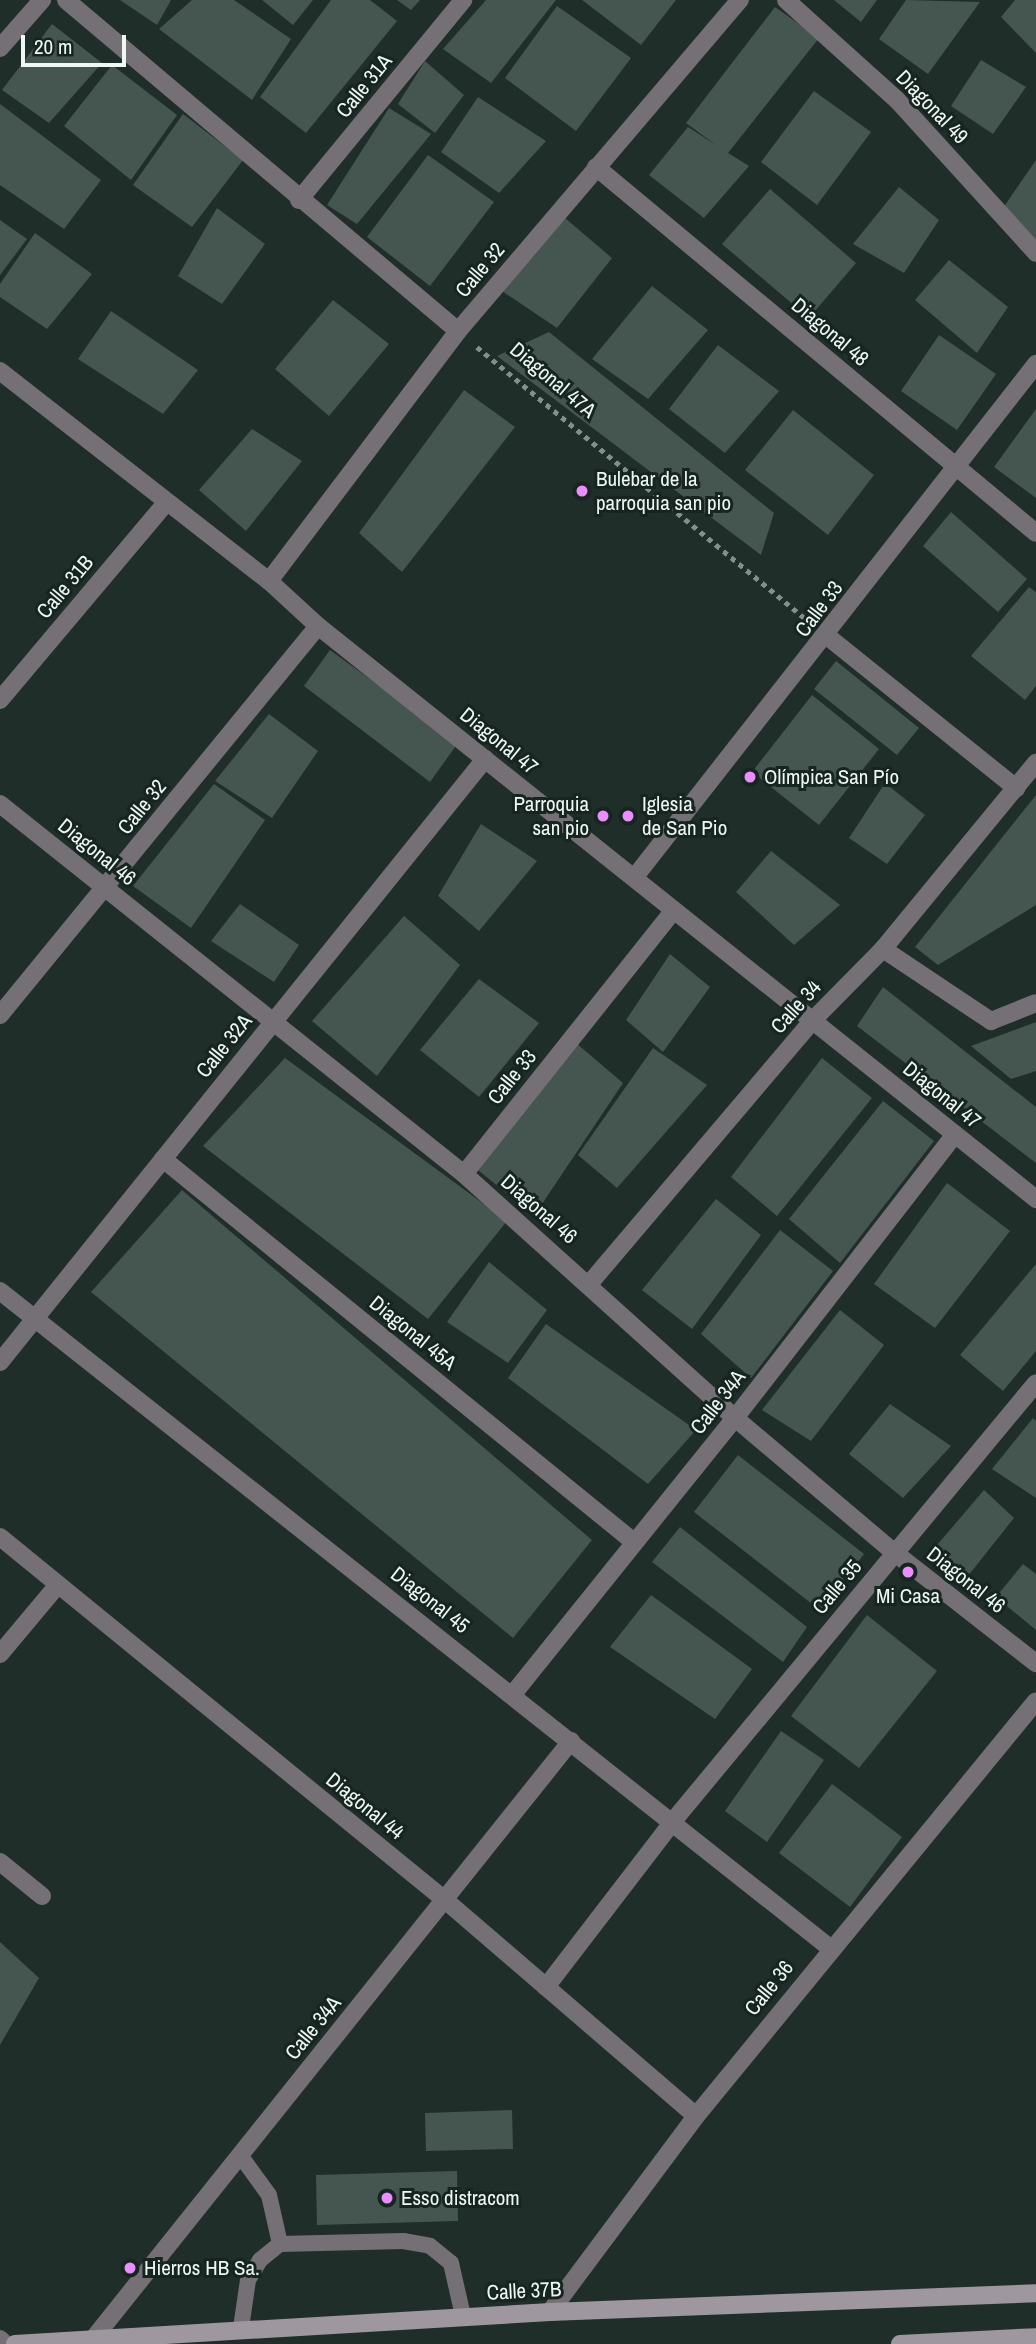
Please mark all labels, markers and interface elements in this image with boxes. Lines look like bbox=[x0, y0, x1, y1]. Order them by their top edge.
scale bar bbox=[24, 21, 130, 65]
text: 20 m bbox=[34, 32, 72, 61]
street label: Calle 31A bbox=[331, 49, 397, 123]
street label: Diagonal 49 bbox=[891, 65, 973, 149]
street label: Calle 32 bbox=[450, 238, 510, 302]
street label: Diagonal 48 bbox=[786, 293, 874, 371]
street label: Diagonal 47A bbox=[505, 337, 601, 423]
place label: Bulebar de la parroquia san pio bbox=[596, 466, 731, 516]
marker: Bulebar de la parroquia san pio bbox=[574, 483, 590, 499]
street label: Calle 31B bbox=[31, 550, 99, 624]
street label: Calle 33 bbox=[790, 576, 848, 642]
street label: Diagonal 47 bbox=[455, 702, 543, 780]
place label: Olímpica San Pío bbox=[764, 764, 899, 790]
marker: Olímpica San Pío bbox=[742, 769, 758, 785]
street label: Calle 32 bbox=[112, 775, 172, 839]
place label: Parroquia san pio bbox=[513, 791, 589, 841]
place label: Iglesia de San Pio bbox=[642, 791, 727, 841]
marker: Parroquia san pio bbox=[595, 808, 611, 824]
marker: Iglesia de San Pio bbox=[620, 808, 636, 824]
street label: Diagonal 46 bbox=[53, 813, 141, 891]
street label: Calle 34 bbox=[766, 975, 826, 1039]
street label: Calle 32A bbox=[191, 1009, 257, 1083]
street label: Calle 33 bbox=[482, 1045, 542, 1109]
street label: Diagonal 47 bbox=[898, 1056, 986, 1134]
street label: Diagonal 46 bbox=[496, 1169, 582, 1249]
street label: Diagonal 45A bbox=[365, 1290, 461, 1376]
street label: Calle 34A bbox=[685, 1365, 751, 1439]
street label: Diagonal 46 bbox=[922, 1541, 1010, 1619]
street label: Calle 35 bbox=[807, 1555, 867, 1619]
street label: Diagonal 45 bbox=[386, 1561, 474, 1639]
marker: Mi Casa bbox=[900, 1564, 916, 1580]
place label: Mi Casa bbox=[876, 1583, 940, 1609]
street label: Diagonal 44 bbox=[321, 1767, 409, 1845]
street label: Calle 36 bbox=[739, 1956, 799, 2020]
street label: Calle 34A bbox=[280, 1991, 346, 2065]
place label: Esso distracom bbox=[401, 2185, 520, 2211]
marker: Esso distracom bbox=[379, 2190, 395, 2206]
place label: Hierros HB Sa. bbox=[144, 2255, 260, 2281]
marker: Hierros HB Sa. bbox=[122, 2260, 138, 2276]
street label: Calle 37B bbox=[486, 2276, 562, 2306]

